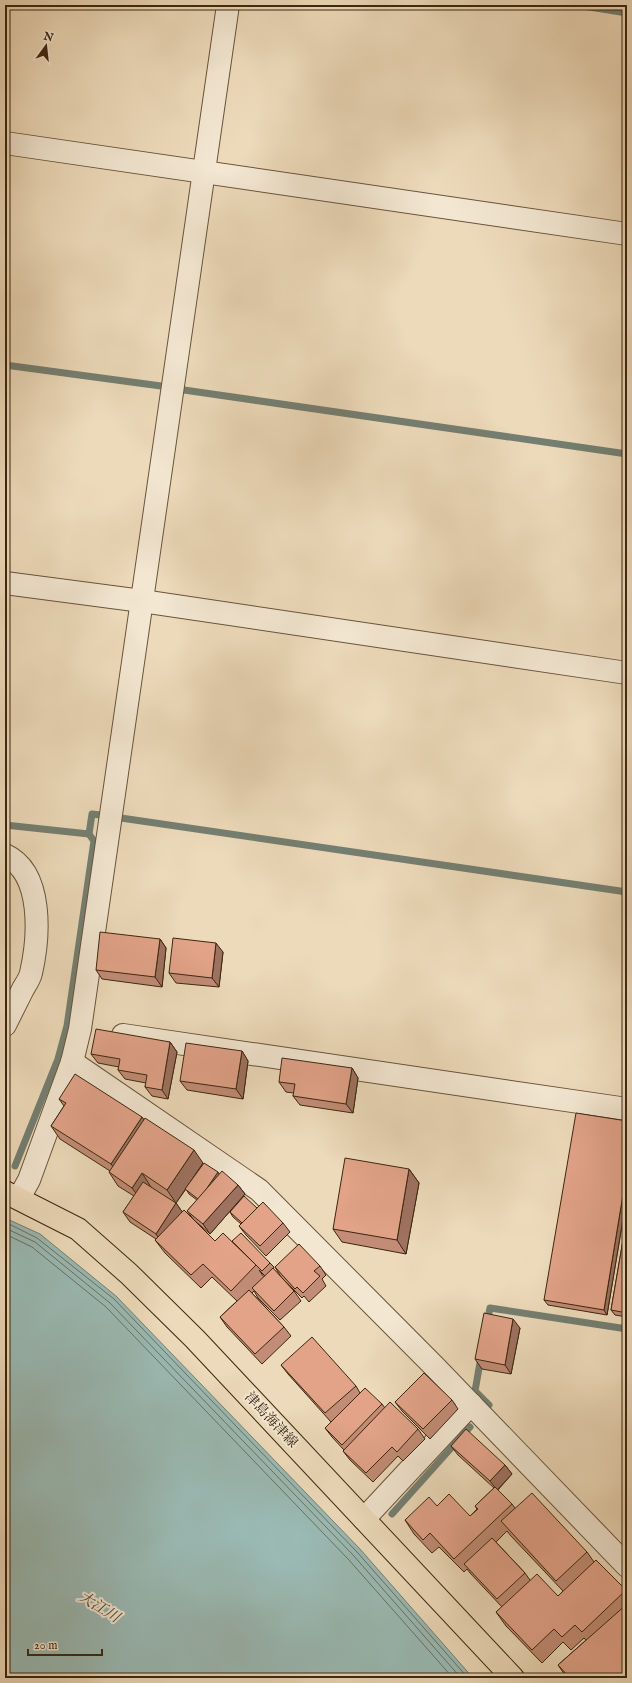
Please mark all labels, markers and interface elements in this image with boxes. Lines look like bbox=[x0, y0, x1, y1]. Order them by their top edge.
north arrow bbox=[26, 26, 66, 66]
text: N bbox=[41, 29, 55, 45]
street label: 津島海津線 bbox=[241, 1388, 301, 1452]
water label: 大江川 bbox=[75, 1587, 125, 1628]
scale bar bbox=[28, 1631, 102, 1657]
text: 20 m bbox=[34, 1638, 57, 1653]

